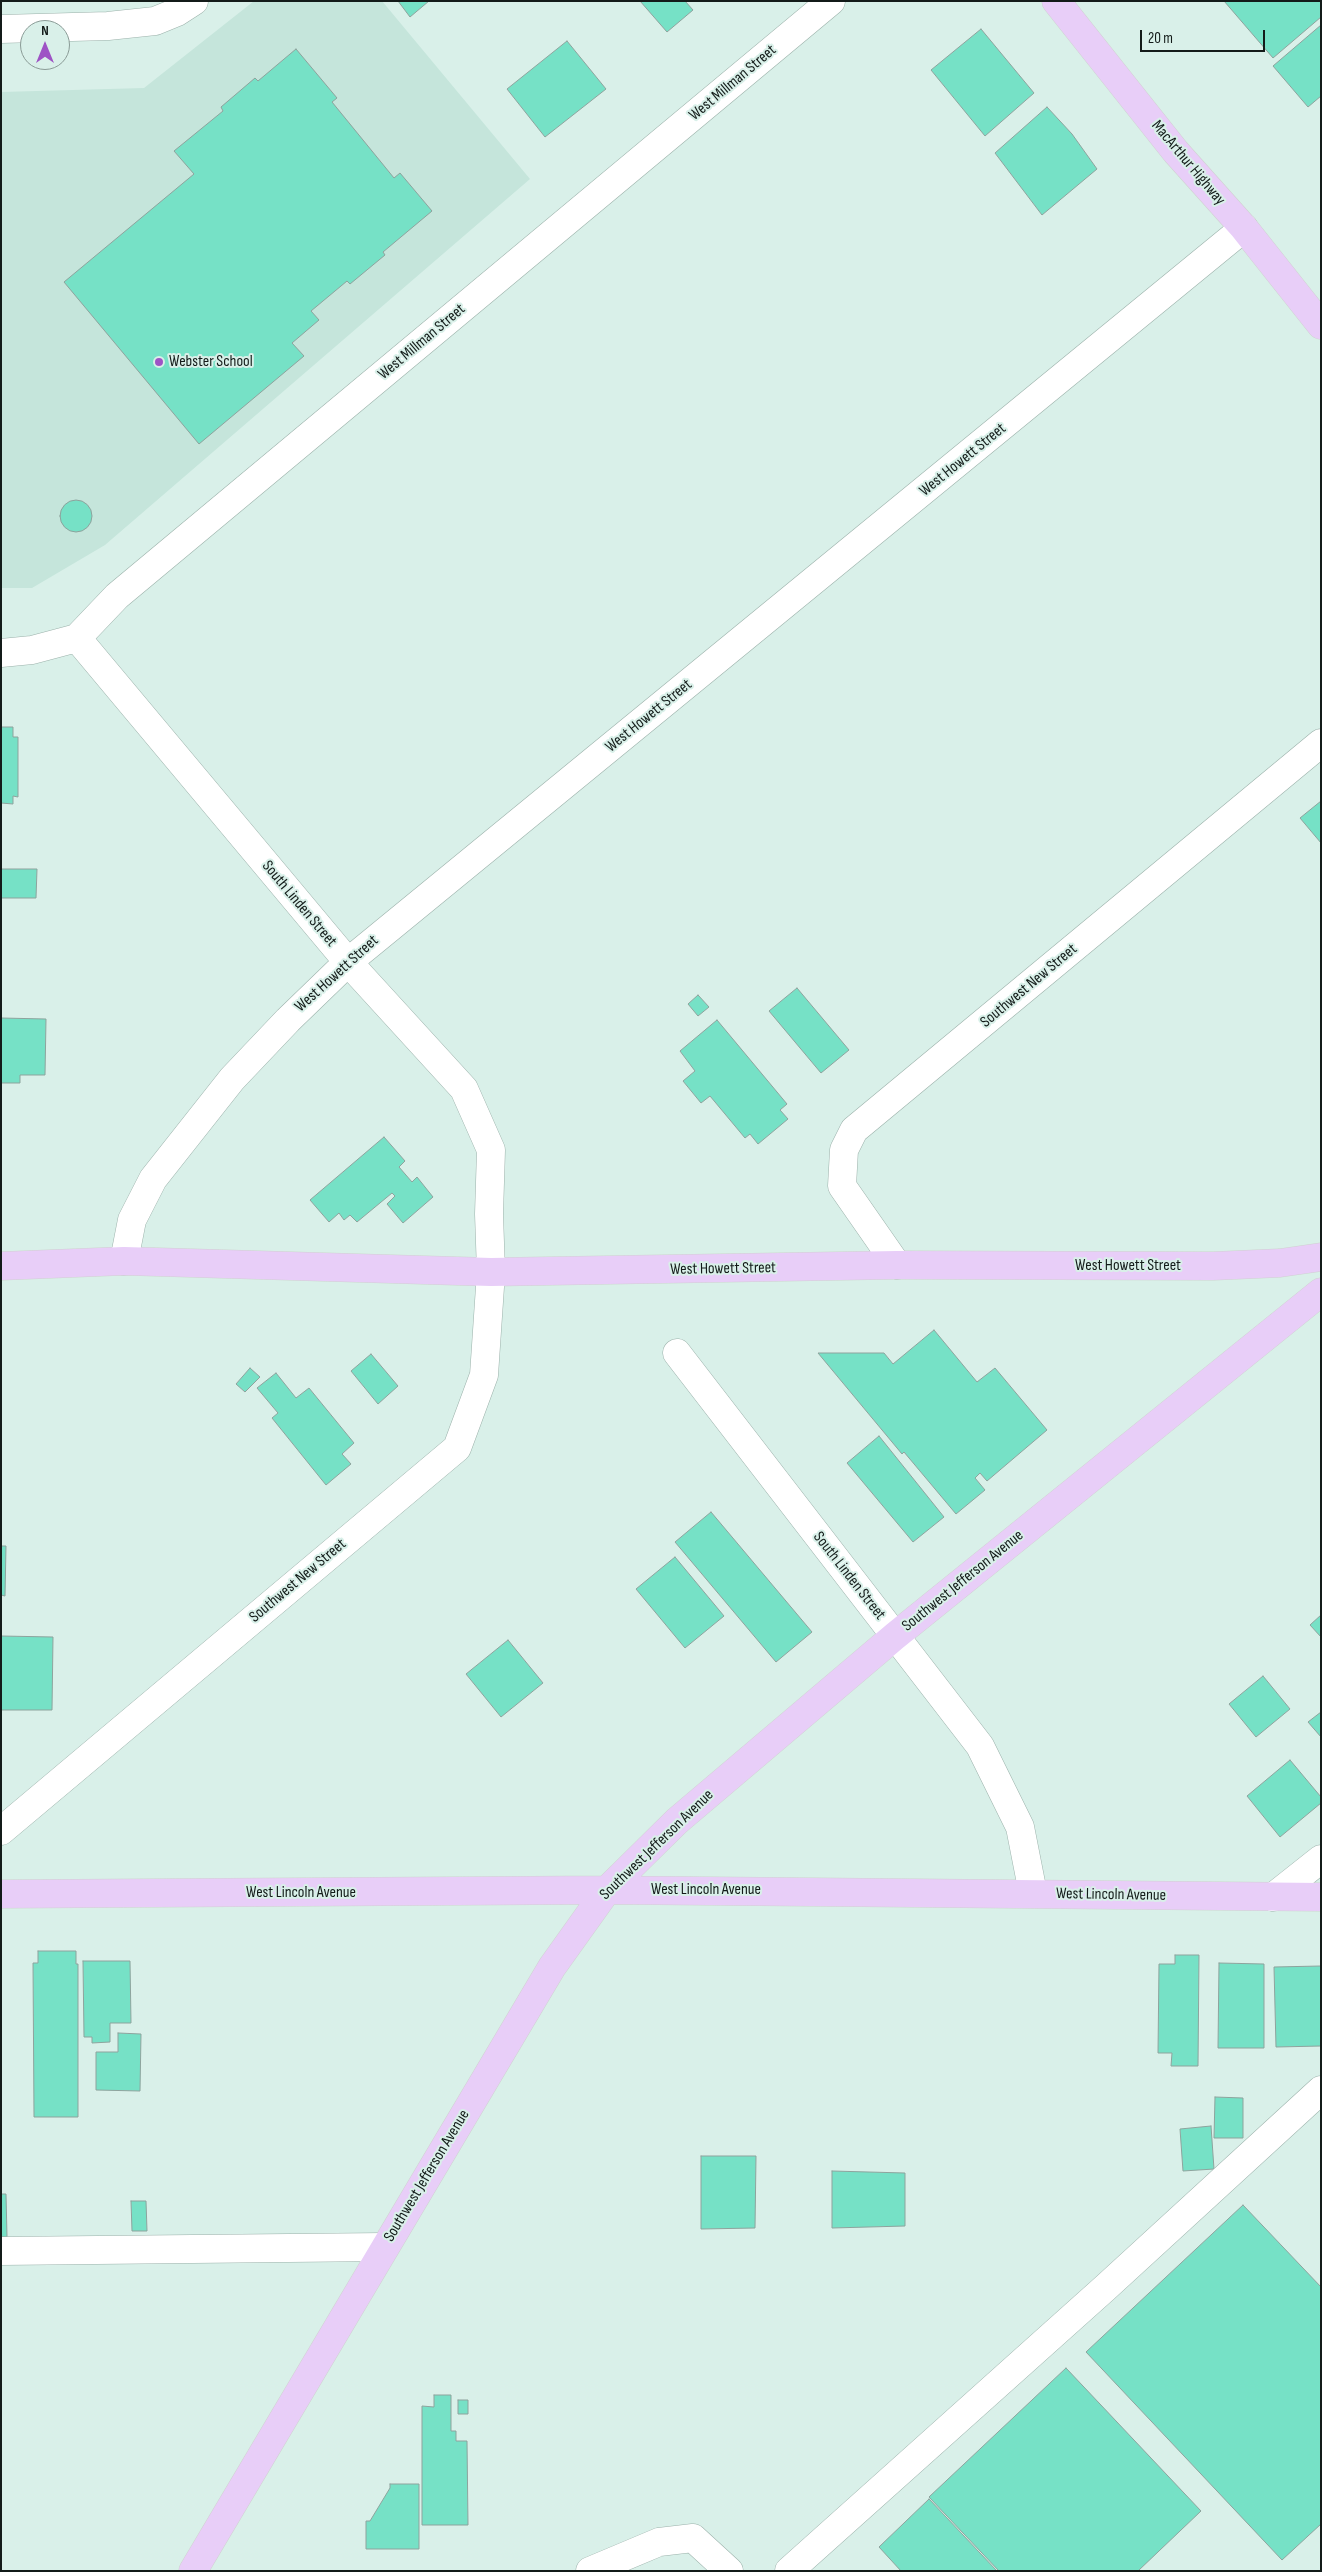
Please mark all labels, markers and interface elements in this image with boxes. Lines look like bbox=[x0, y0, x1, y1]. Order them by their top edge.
north arrow bbox=[20, 20, 70, 70]
scale bar bbox=[1142, 20, 1267, 52]
text: N bbox=[41, 22, 49, 39]
text: 20 m bbox=[1148, 29, 1173, 48]
street label: West Millman Street bbox=[686, 41, 780, 125]
street label: MacArthur Highway bbox=[1147, 117, 1229, 209]
street label: West Millman Street bbox=[375, 300, 469, 384]
place label: Webster School bbox=[169, 352, 253, 372]
marker: Webster School bbox=[153, 356, 165, 368]
street label: West Howett Street bbox=[916, 419, 1010, 501]
street label: West Howett Street bbox=[602, 675, 696, 757]
street label: South Linden Street bbox=[257, 857, 341, 951]
street label: West Howett Street bbox=[291, 931, 383, 1017]
street label: Southwest New Street bbox=[977, 940, 1081, 1032]
street label: West Howett Street bbox=[1075, 1256, 1181, 1276]
street label: West Howett Street bbox=[670, 1258, 776, 1280]
street label: Southwest Jefferson Avenue bbox=[898, 1526, 1028, 1636]
street label: South Linden Street bbox=[809, 1528, 889, 1624]
street label: Southwest New Street bbox=[246, 1535, 350, 1627]
street label: Southwest Jefferson Avenue bbox=[596, 1786, 718, 1904]
street label: West Lincoln Avenue bbox=[651, 1880, 761, 1900]
street label: West Lincoln Avenue bbox=[246, 1883, 356, 1903]
street label: West Lincoln Avenue bbox=[1056, 1884, 1166, 1906]
street label: Southwest Jefferson Avenue bbox=[380, 2106, 474, 2246]

